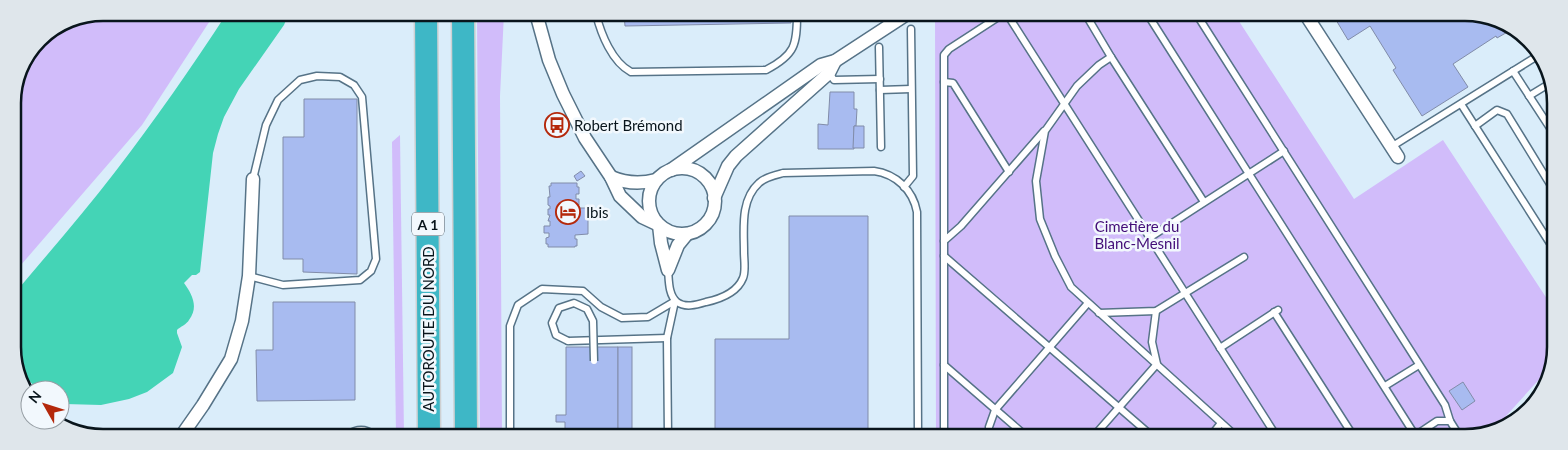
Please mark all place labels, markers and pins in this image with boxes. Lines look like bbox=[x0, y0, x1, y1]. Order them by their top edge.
bus stop icon: Robert Brémond bbox=[544, 112, 570, 138]
place label: Robert Brémond bbox=[574, 116, 683, 134]
hotel icon: Ibis bbox=[555, 199, 581, 225]
place label: Ibis bbox=[586, 203, 609, 221]

